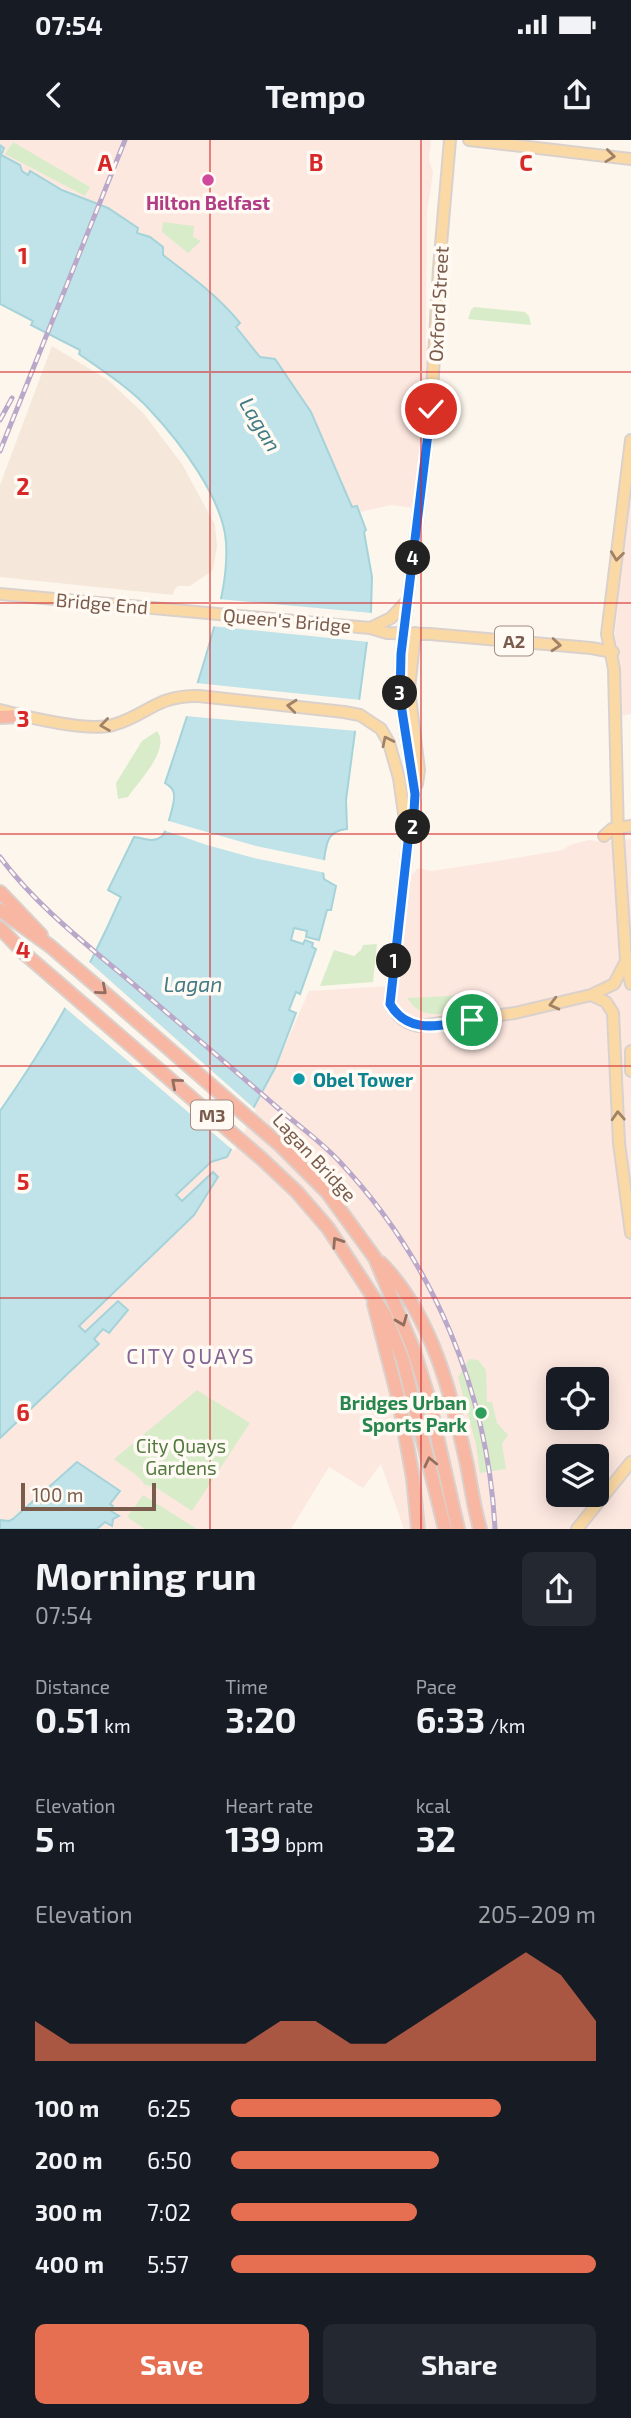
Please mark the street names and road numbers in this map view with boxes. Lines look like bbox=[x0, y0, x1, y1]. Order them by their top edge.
street label: Oxford Street bbox=[423, 246, 453, 362]
street label: Bridge End bbox=[55, 588, 149, 618]
street label: Queen's Bridge bbox=[222, 603, 352, 637]
road number: A2 bbox=[495, 626, 533, 656]
road number: M3 bbox=[191, 1100, 233, 1130]
street label: Lagan Bridge bbox=[268, 1108, 362, 1206]

